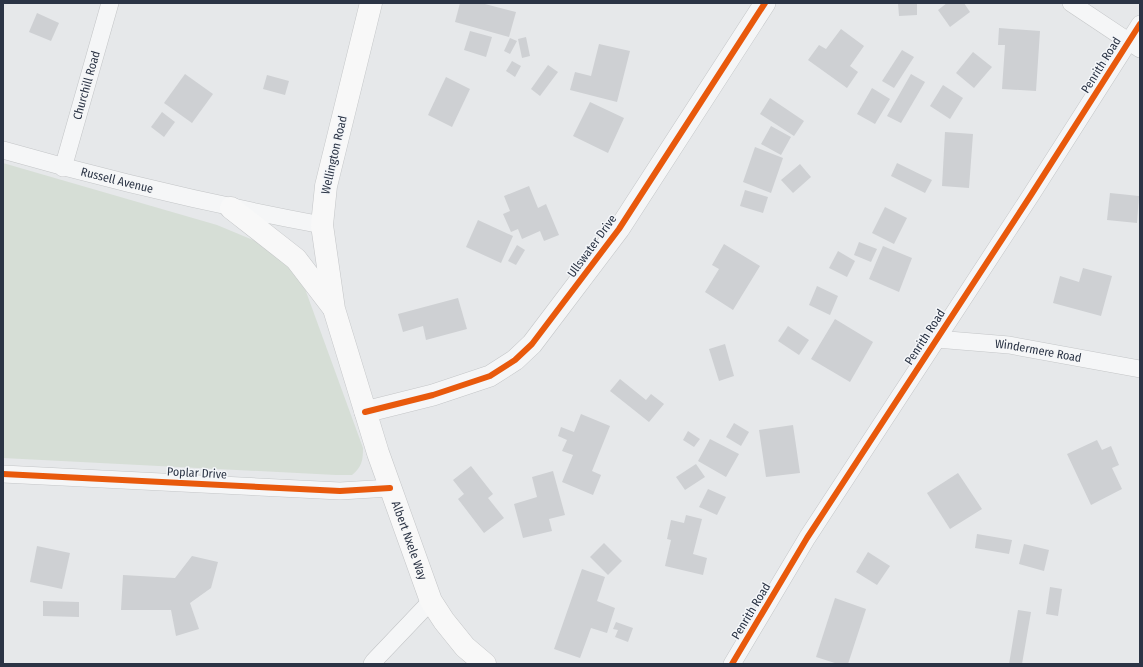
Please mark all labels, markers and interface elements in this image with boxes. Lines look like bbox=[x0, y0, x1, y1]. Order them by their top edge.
street label: Penrith Road bbox=[1078, 34, 1124, 96]
street label: Churchill Road bbox=[70, 49, 103, 121]
street label: Wellington Road bbox=[318, 114, 350, 196]
street label: Russell Avenue bbox=[79, 165, 155, 196]
street label: Ullswater Drive bbox=[565, 212, 619, 280]
street label: Penrith Road bbox=[902, 307, 948, 367]
street label: Windermere Road bbox=[994, 337, 1083, 365]
street label: Poplar Drive bbox=[167, 464, 227, 482]
street label: Albert Nxele Way bbox=[389, 499, 430, 582]
street label: Penrith Road bbox=[729, 580, 773, 642]

